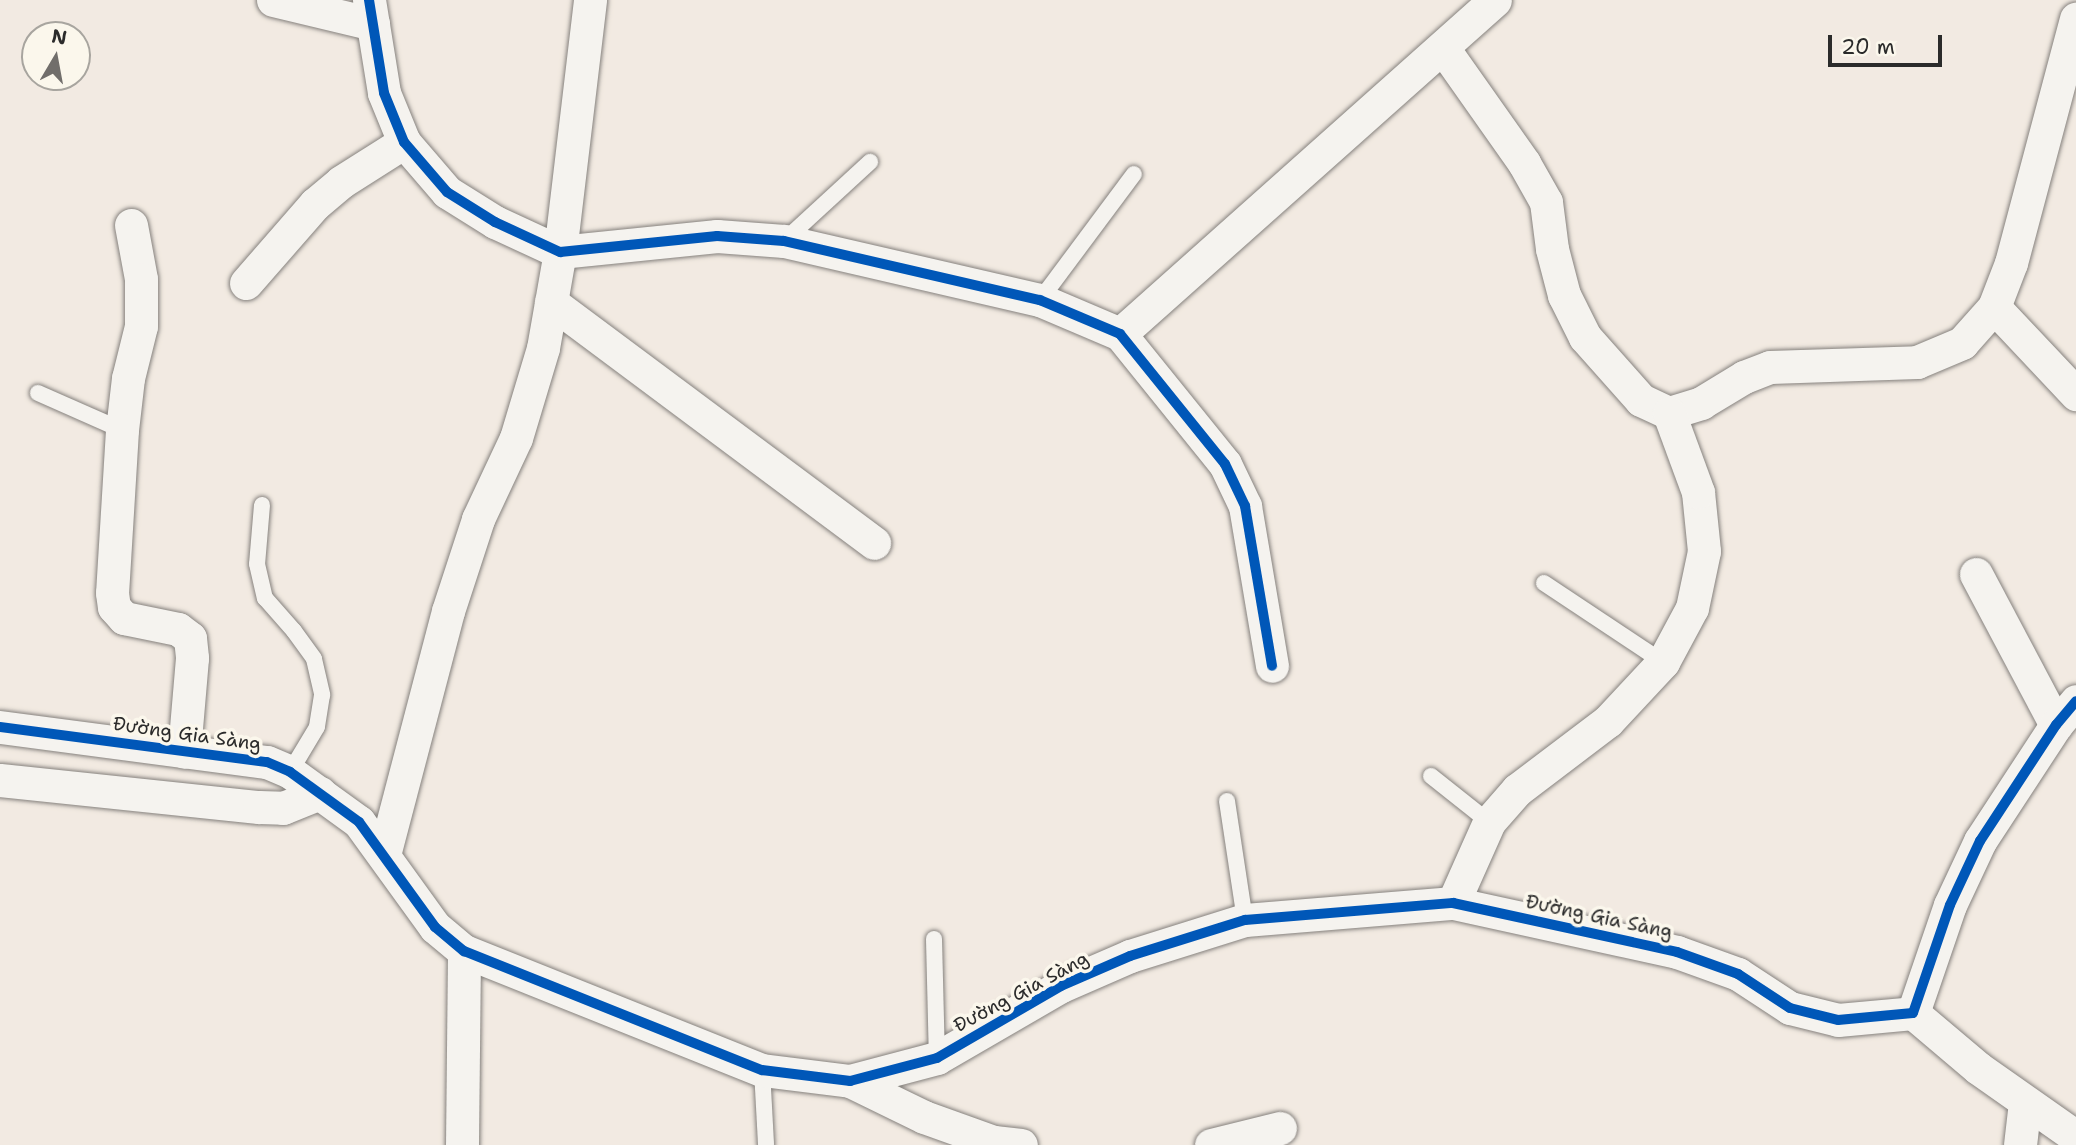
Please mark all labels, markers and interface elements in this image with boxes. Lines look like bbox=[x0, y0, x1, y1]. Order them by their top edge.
north arrow bbox=[21, 21, 91, 91]
scale bar bbox=[1831, 21, 1945, 65]
text: N bbox=[50, 23, 69, 50]
text: 20 m bbox=[1841, 33, 1895, 61]
street label: Đường Gia Sàng bbox=[111, 712, 263, 756]
street label: Đường Gia Sàng bbox=[1524, 890, 1674, 944]
street label: Đường Gia Sàng bbox=[950, 947, 1092, 1037]

